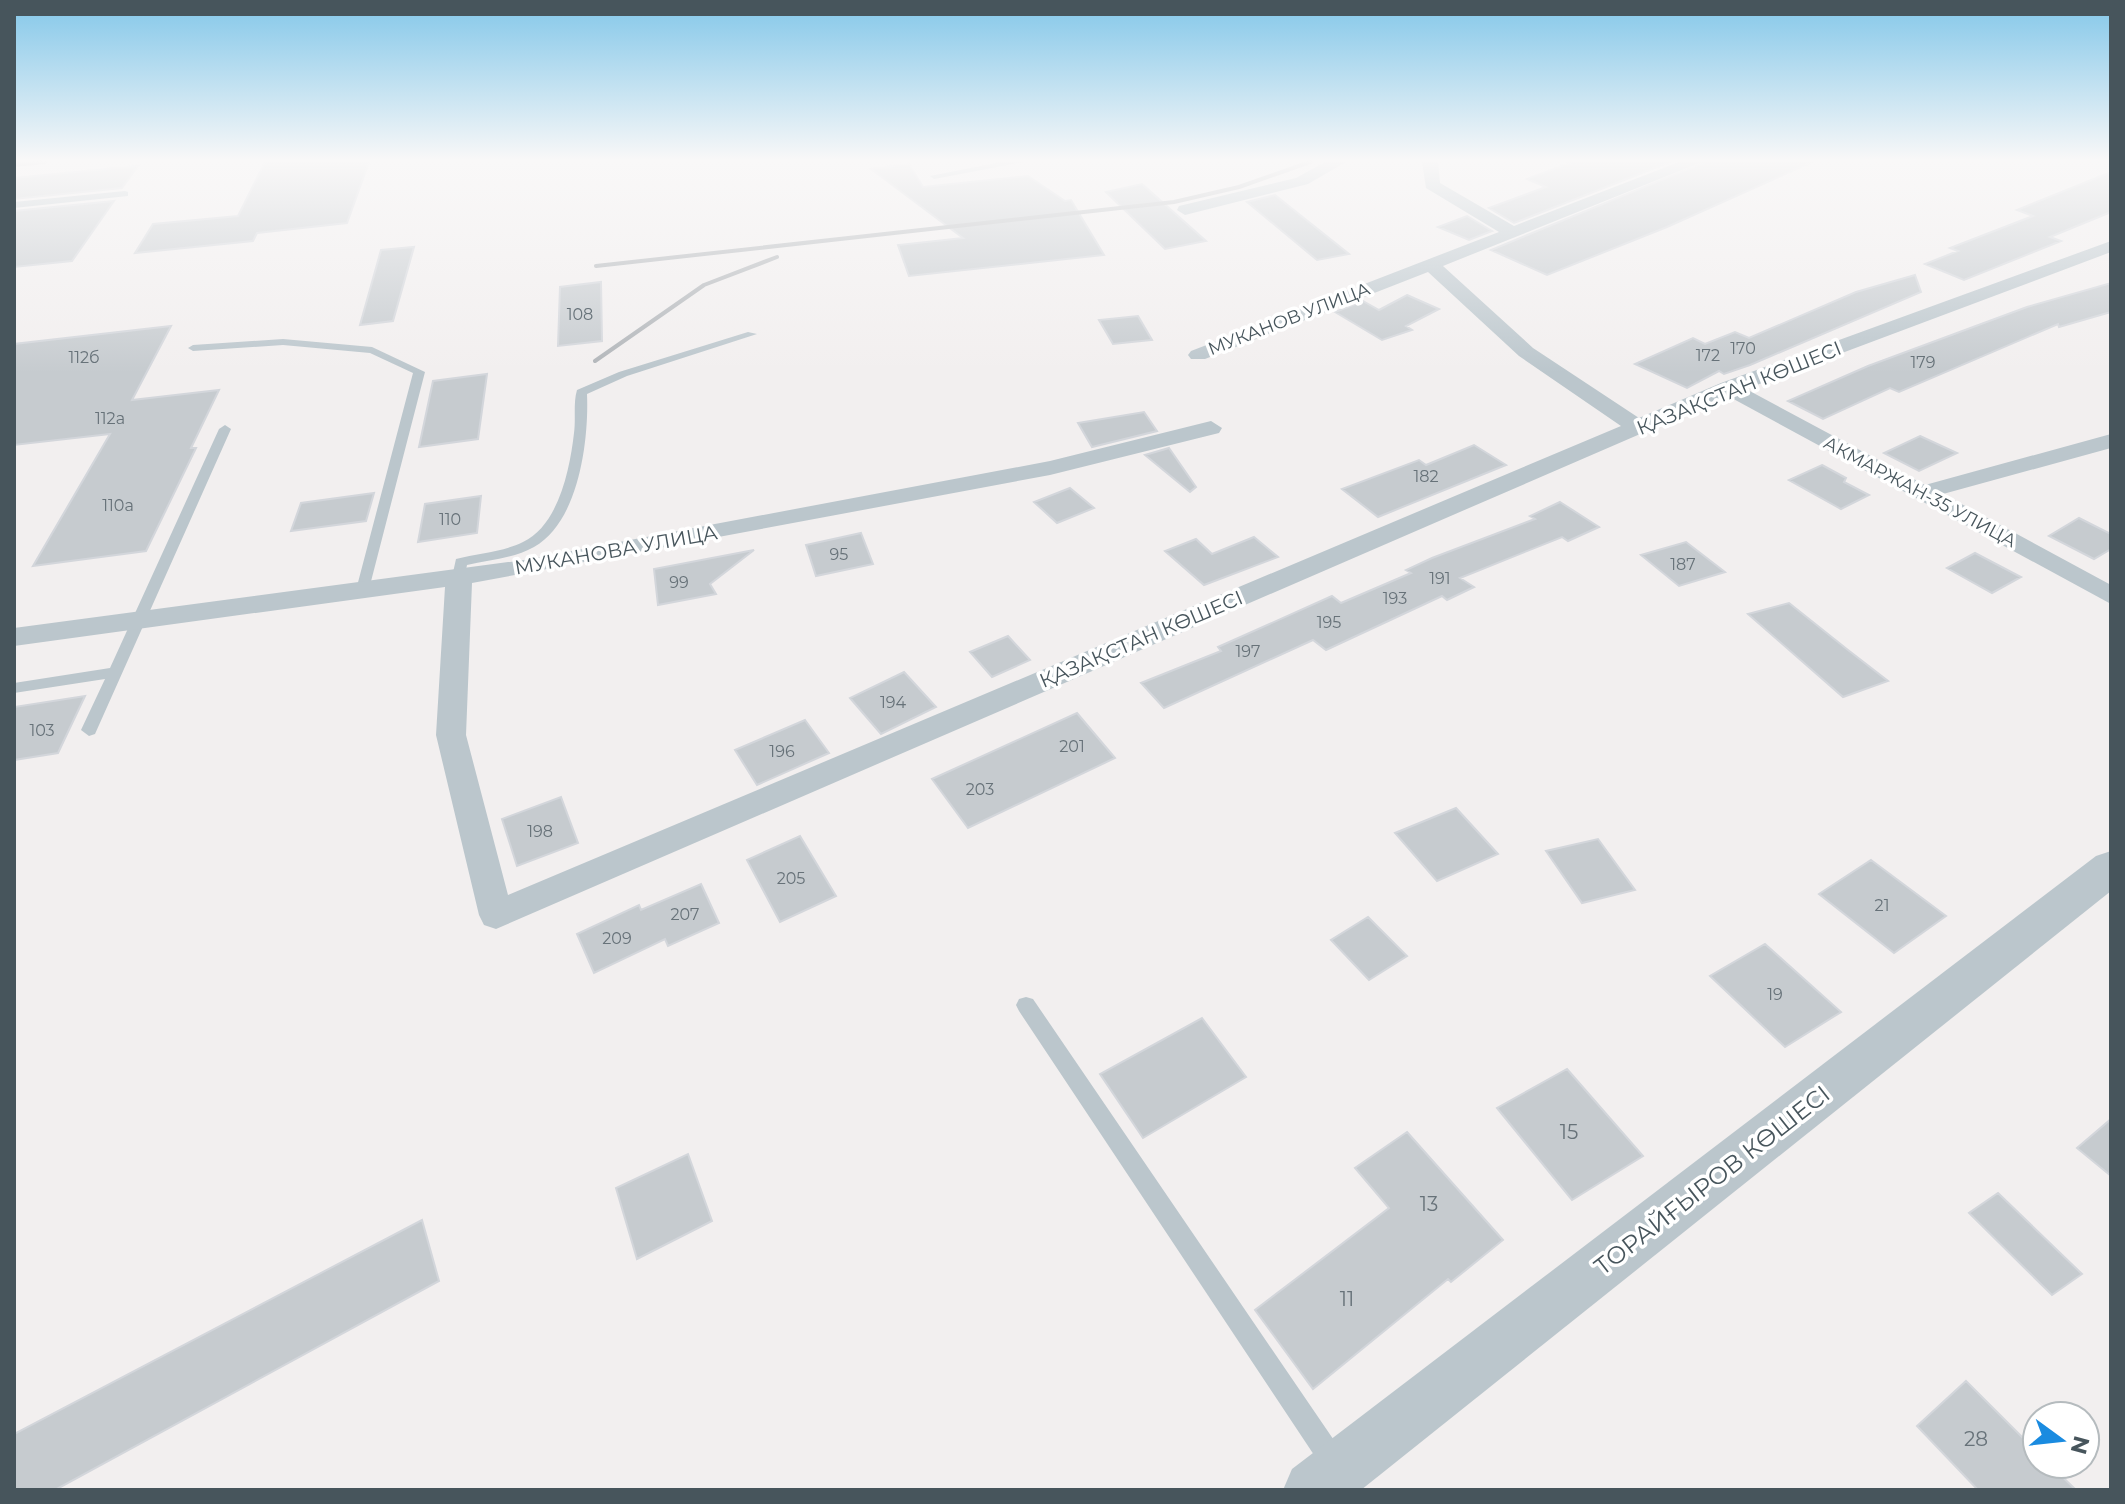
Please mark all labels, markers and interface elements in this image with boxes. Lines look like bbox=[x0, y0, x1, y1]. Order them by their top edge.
street label: МУКАНОВ УЛИЦА bbox=[1205, 278, 1374, 360]
house number: 108 bbox=[567, 305, 593, 324]
street label: ҚАЗАҚСТАН КӨШЕСІ bbox=[1633, 336, 1845, 440]
house number: 170 bbox=[1730, 339, 1756, 358]
house number: 172 bbox=[1696, 346, 1720, 365]
house number: 112б bbox=[68, 348, 100, 367]
house number: 179 bbox=[1911, 353, 1935, 372]
house number: 112а bbox=[95, 409, 125, 428]
street label: АКМАРЖАН-35 УЛИЦА bbox=[1820, 432, 2021, 552]
house number: 182 bbox=[1413, 467, 1439, 486]
house number: 110а bbox=[102, 496, 134, 515]
house number: 110 bbox=[439, 510, 461, 529]
street label: МУКАНОВА УЛИЦА bbox=[513, 520, 719, 580]
house number: 95 bbox=[830, 545, 848, 564]
house number: 187 bbox=[1670, 555, 1696, 574]
house number: 191 bbox=[1429, 569, 1451, 588]
house number: 99 bbox=[669, 573, 689, 592]
street label: ҚАЗАҚСТАН КӨШЕСІ bbox=[1036, 585, 1246, 693]
house number: 193 bbox=[1383, 589, 1407, 608]
house number: 195 bbox=[1317, 613, 1341, 632]
house number: 197 bbox=[1236, 642, 1260, 661]
house number: 194 bbox=[880, 693, 906, 712]
house number: 103 bbox=[29, 721, 55, 740]
house number: 201 bbox=[1059, 737, 1085, 756]
house number: 196 bbox=[769, 742, 795, 761]
house number: 203 bbox=[966, 780, 994, 799]
house number: 198 bbox=[527, 822, 553, 841]
house number: 205 bbox=[777, 869, 805, 888]
house number: 21 bbox=[1875, 896, 1889, 915]
house number: 207 bbox=[671, 905, 699, 924]
house number: 209 bbox=[602, 929, 632, 948]
house number: 19 bbox=[1767, 985, 1783, 1004]
street label: ТОРАЙҒЫРОВ КӨШЕСІ bbox=[1588, 1079, 1836, 1281]
house number: 15 bbox=[1560, 1120, 1578, 1144]
house number: 13 bbox=[1420, 1192, 1438, 1216]
house number: 11 bbox=[1340, 1287, 1354, 1311]
north arrow bbox=[2021, 1400, 2101, 1480]
house number: 28 bbox=[1964, 1427, 1988, 1451]
text: N bbox=[2064, 1433, 2095, 1457]

